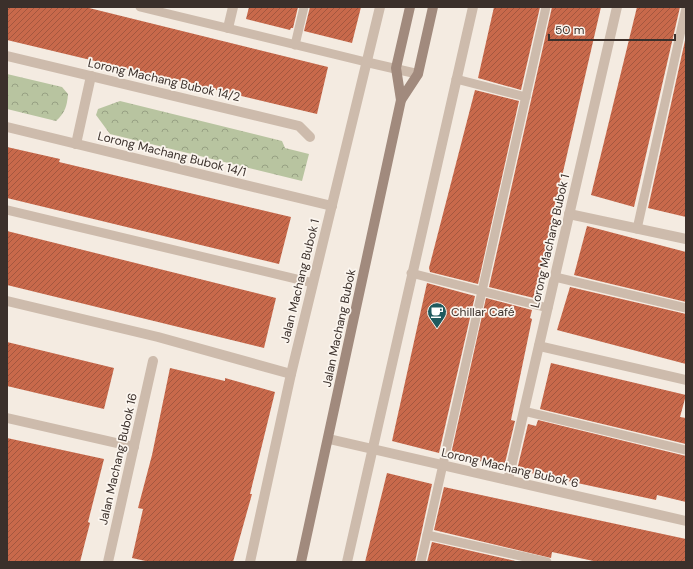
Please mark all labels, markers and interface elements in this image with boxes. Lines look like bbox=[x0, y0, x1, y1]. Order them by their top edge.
scale bar bbox=[549, 16, 675, 42]
text: 50 m bbox=[555, 22, 584, 38]
street label: Lorong Machang Bubok 14/2 bbox=[86, 55, 242, 105]
street label: Lorong Machang Bubok 14/1 bbox=[96, 128, 248, 180]
street label: Lorong Machang Bubok 1 bbox=[527, 173, 573, 309]
street label: Jalan Machang Bubok 1 bbox=[277, 217, 323, 345]
street label: Jalan Machang Bubok bbox=[319, 267, 359, 389]
cafe icon: Chillar Café bbox=[426, 301, 448, 329]
place label: Chillar Café bbox=[451, 304, 515, 320]
street label: Jalan Machang Bubok 16 bbox=[95, 392, 141, 526]
street label: Lorong Machang Bubok 6 bbox=[440, 444, 580, 492]

